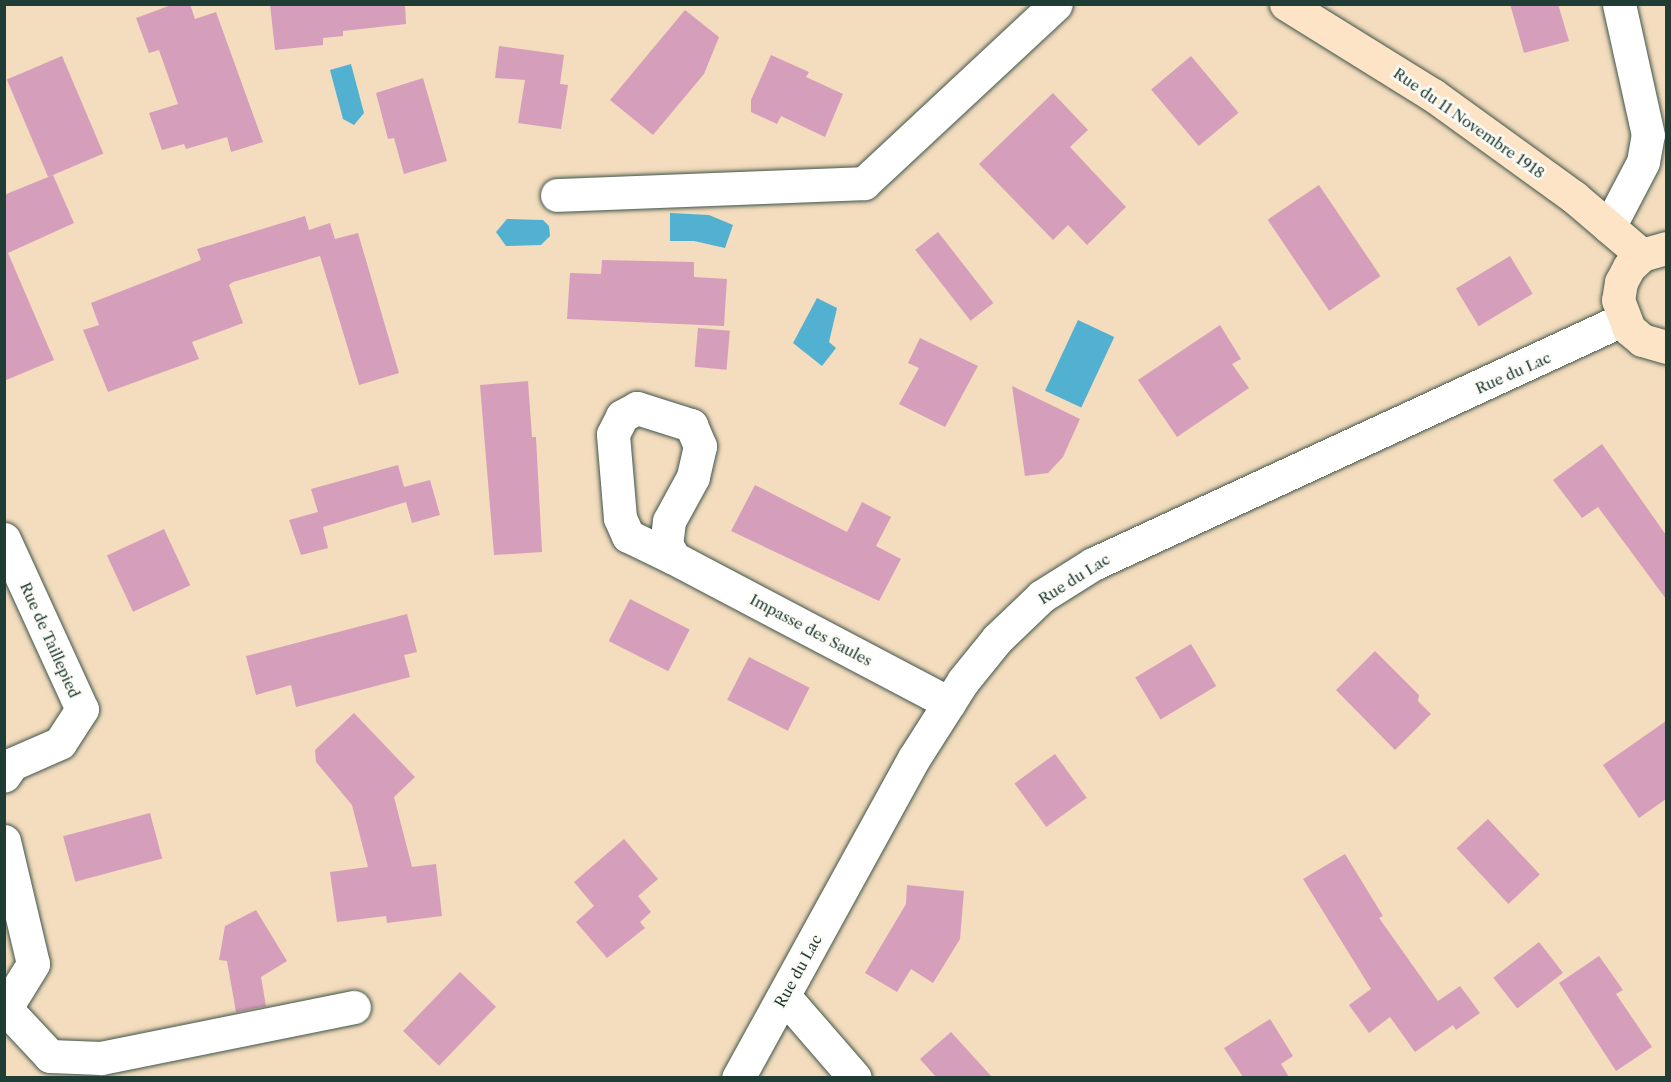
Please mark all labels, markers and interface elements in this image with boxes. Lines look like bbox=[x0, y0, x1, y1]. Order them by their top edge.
street label: Rue du 11 Novembre 1918 bbox=[1390, 64, 1548, 182]
street label: Rue du Lac bbox=[1473, 348, 1553, 398]
street label: Rue du Lac bbox=[1035, 550, 1113, 608]
street label: Rue de Taillepied bbox=[16, 579, 84, 701]
street label: Impasse des Saules bbox=[747, 590, 875, 670]
street label: Rue du Lac bbox=[771, 931, 825, 1011]

